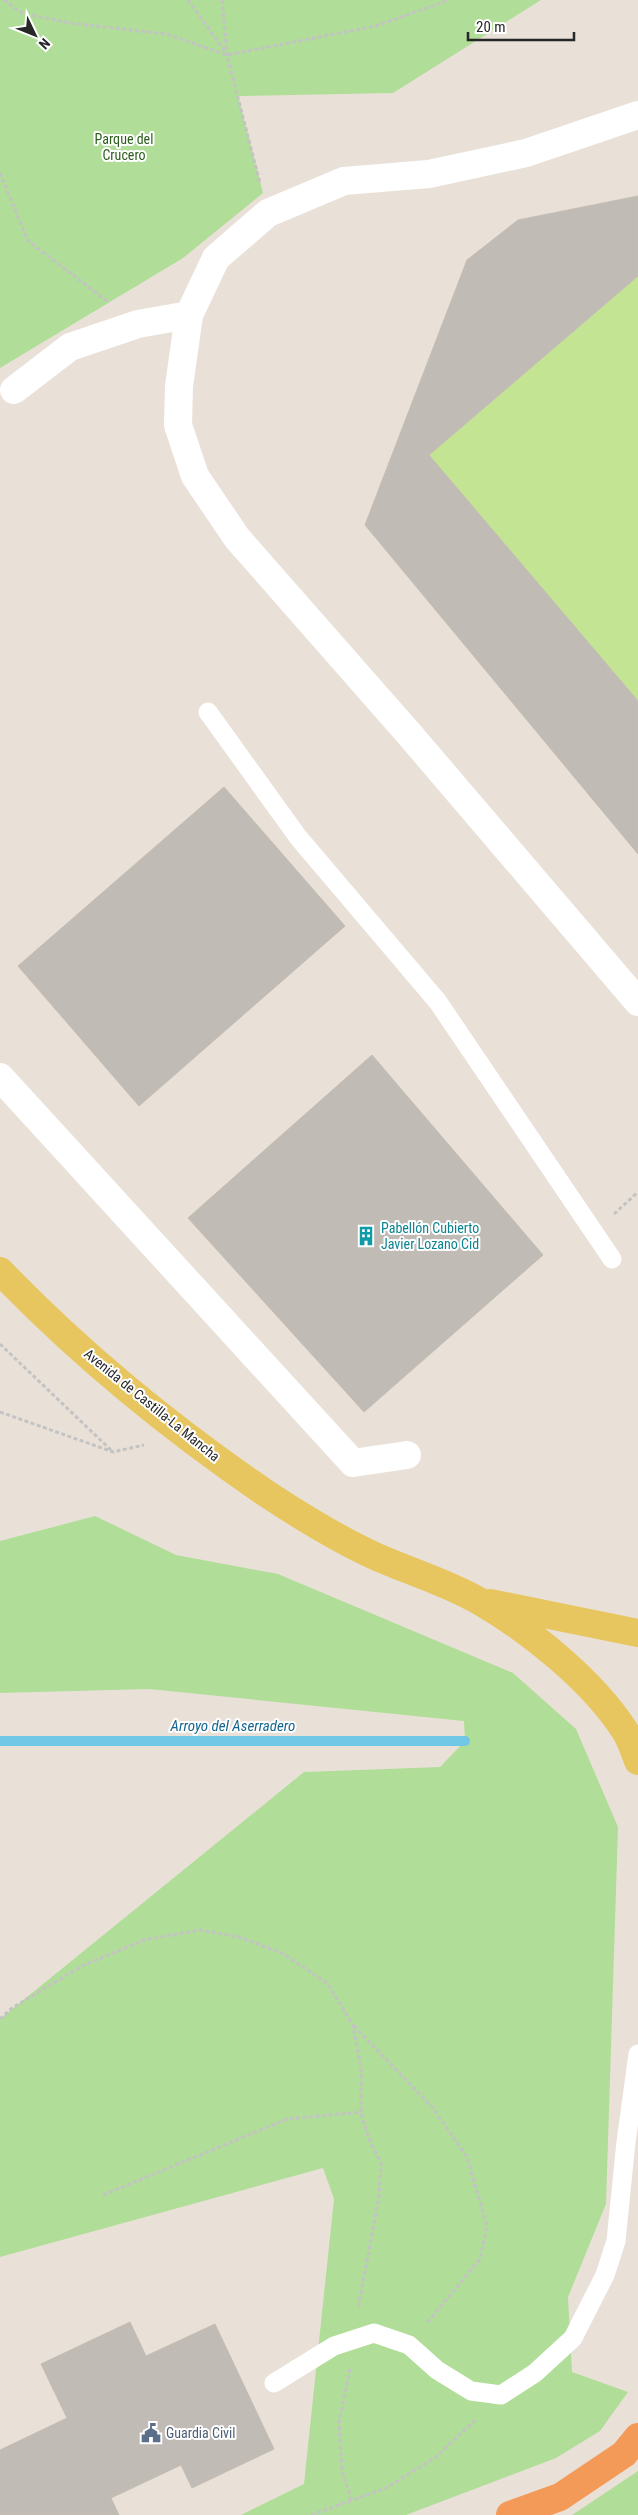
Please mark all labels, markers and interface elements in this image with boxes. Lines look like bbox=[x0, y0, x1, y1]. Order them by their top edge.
north arrow bbox=[10, 10, 60, 60]
scale bar bbox=[468, 10, 574, 42]
text: 20 m bbox=[476, 18, 506, 36]
text: N bbox=[36, 35, 53, 52]
park label: Parque del Crucero bbox=[95, 131, 153, 163]
place label: Pabellón Cubierto Javier Lozano Cid bbox=[381, 1220, 479, 1252]
building icon: Pabellón Cubierto Javier Lozano Cid bbox=[355, 1225, 377, 1247]
street label: Avenida de Castilla-La Mancha bbox=[81, 1345, 223, 1465]
water label: Arroyo del Aserradero bbox=[170, 1717, 295, 1735]
public building icon: Guardia Civil bbox=[140, 2422, 162, 2444]
place label: Guardia Civil bbox=[166, 2425, 236, 2441]

